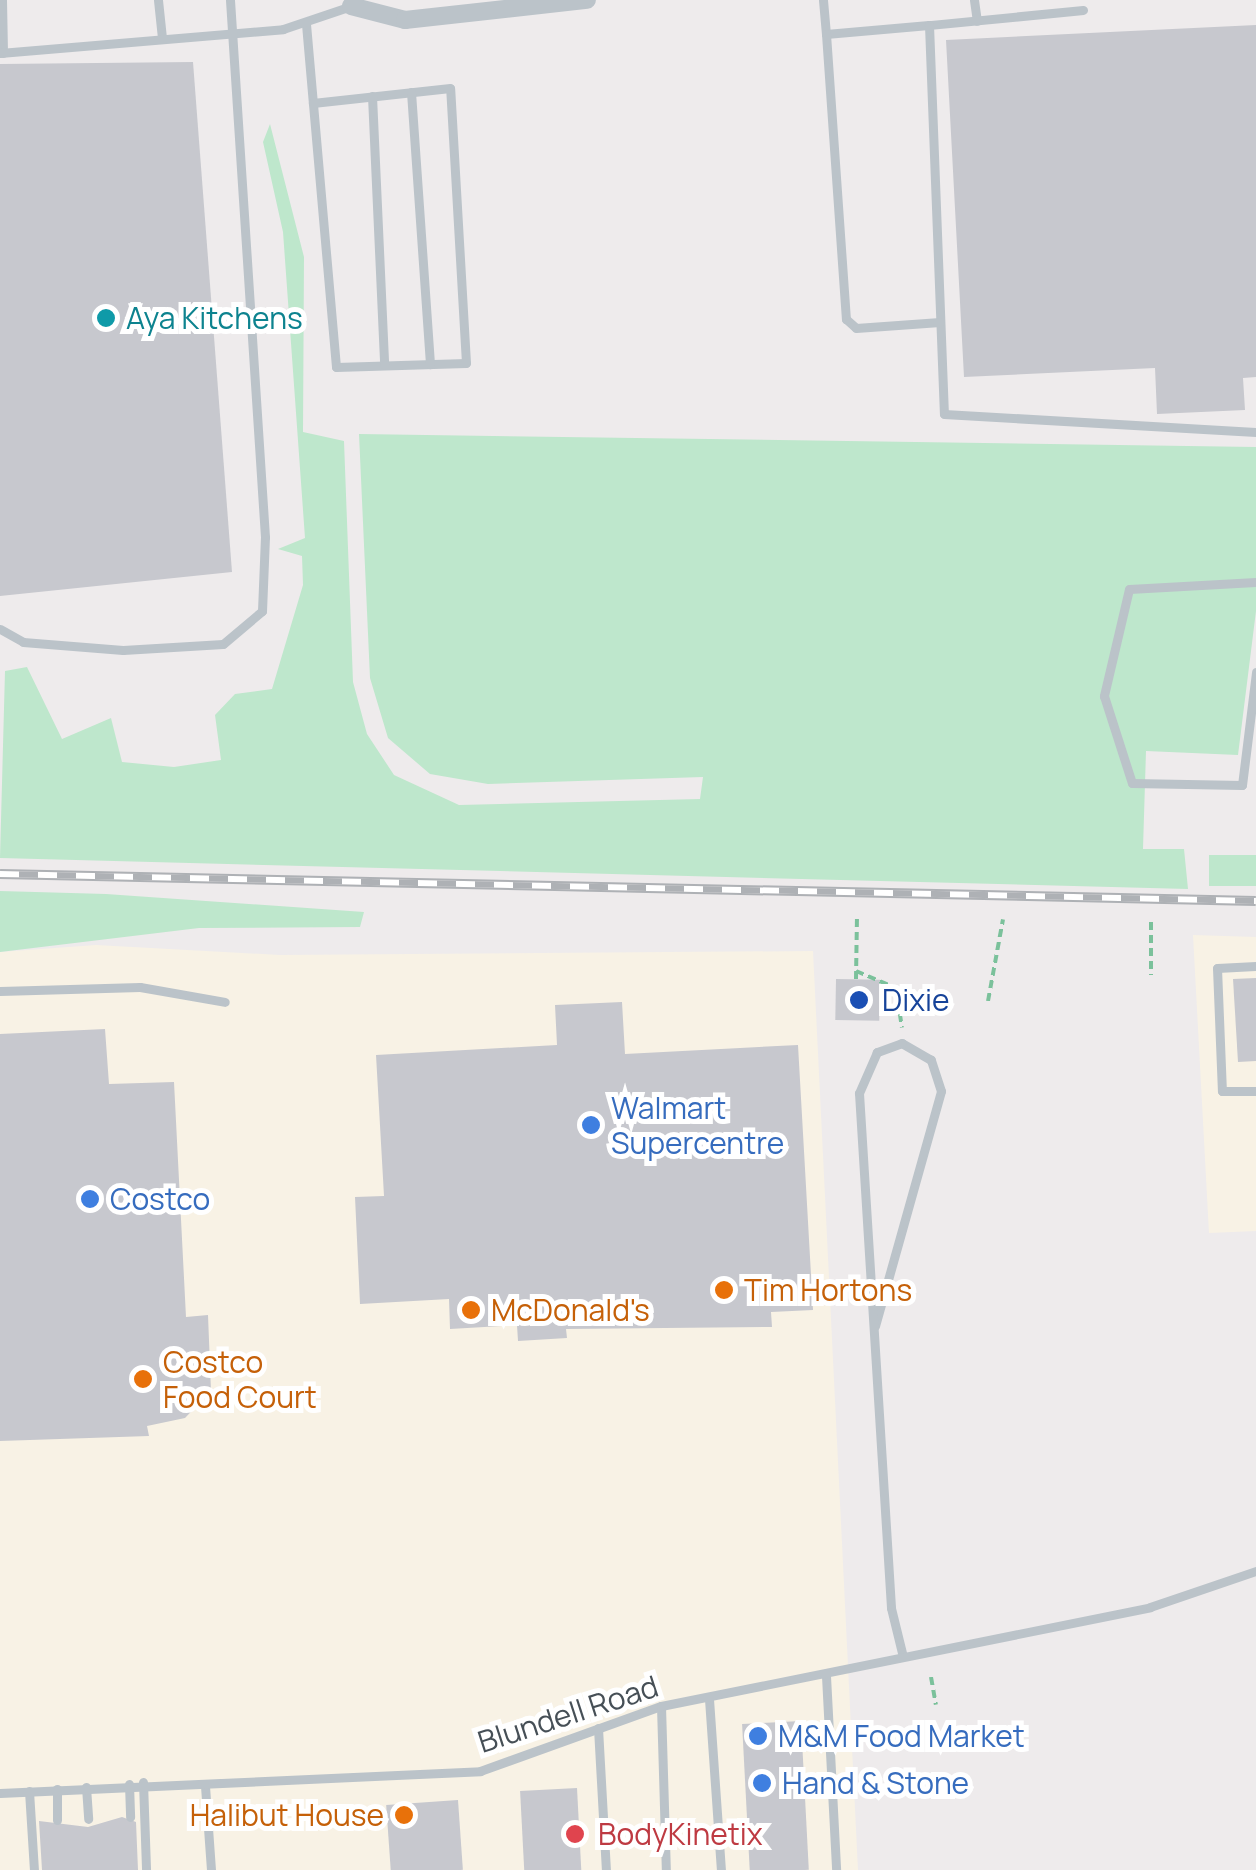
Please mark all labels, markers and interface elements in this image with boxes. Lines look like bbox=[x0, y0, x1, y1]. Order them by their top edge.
place label: Aya Kitchens bbox=[126, 300, 303, 336]
marker: Aya Kitchens bbox=[95, 307, 117, 329]
place label: Dixie bbox=[882, 982, 949, 1018]
marker: Dixie bbox=[846, 987, 872, 1013]
place label: Walmart Supercentre bbox=[611, 1090, 784, 1160]
marker: Walmart Supercentre bbox=[580, 1114, 602, 1136]
place label: Costco bbox=[110, 1181, 210, 1217]
marker: Costco bbox=[79, 1188, 101, 1210]
place label: Tim Hortons bbox=[744, 1272, 912, 1308]
marker: Tim Hortons bbox=[713, 1279, 735, 1301]
place label: McDonald's bbox=[491, 1292, 650, 1328]
marker: McDonald's bbox=[460, 1299, 482, 1321]
place label: Costco Food Court bbox=[163, 1344, 317, 1414]
marker: Costco Food Court bbox=[132, 1368, 154, 1390]
street label: Blundell Road bbox=[473, 1668, 663, 1760]
place label: M&M Food Market bbox=[778, 1718, 1025, 1754]
marker: M&M Food Market bbox=[747, 1725, 769, 1747]
place label: Hand & Stone bbox=[782, 1765, 969, 1801]
marker: Hand & Stone bbox=[751, 1772, 773, 1794]
place label: Halibut House bbox=[190, 1797, 384, 1833]
marker: Halibut House bbox=[393, 1804, 415, 1826]
place label: BodyKinetix bbox=[598, 1816, 763, 1852]
marker: BodyKinetix bbox=[562, 1821, 588, 1847]

